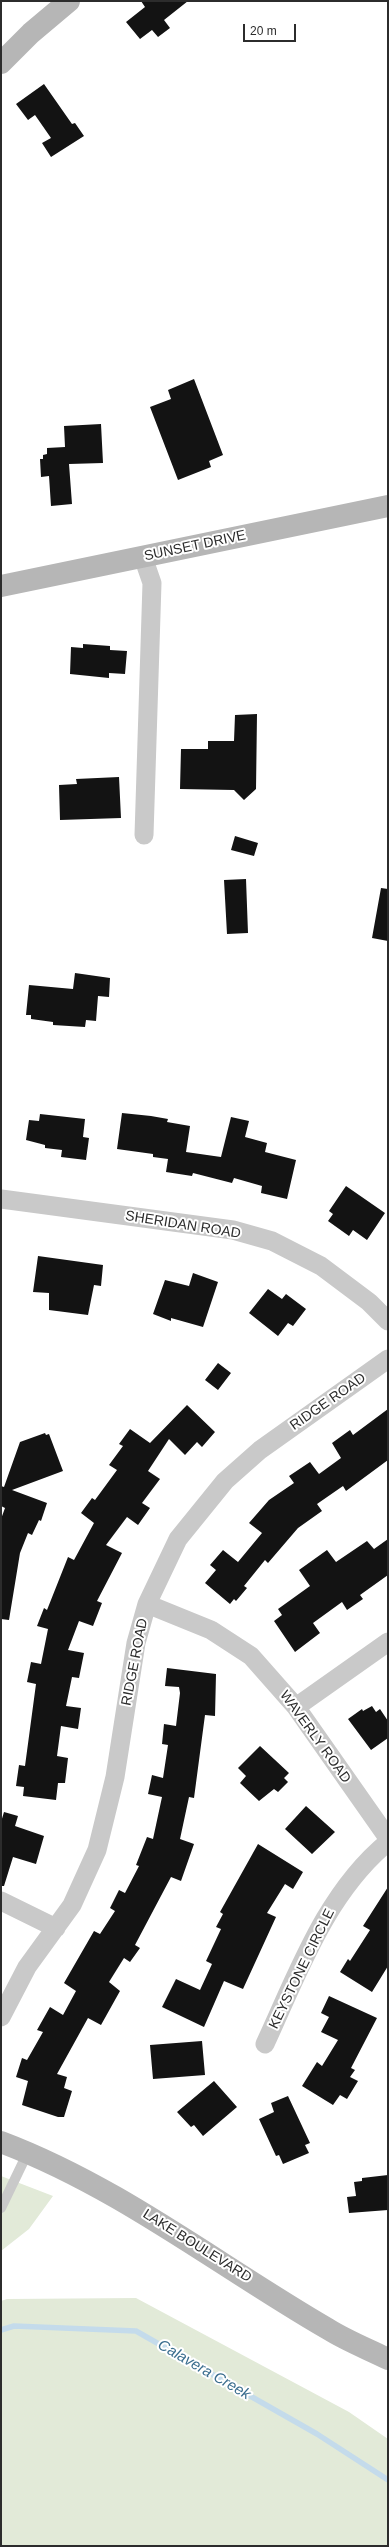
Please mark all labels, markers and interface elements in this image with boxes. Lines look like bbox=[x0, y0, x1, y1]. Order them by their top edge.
scale bar bbox=[245, 16, 298, 42]
text: 20 m bbox=[250, 24, 277, 38]
street label: SUNSET DRIVE bbox=[143, 527, 247, 565]
street label: SHERIDAN ROAD bbox=[124, 1208, 242, 1242]
street label: RIDGE ROAD bbox=[287, 1370, 369, 1434]
street label: RIDGE ROAD bbox=[118, 1617, 152, 1707]
street label: WAVERLY ROAD bbox=[276, 1687, 354, 1787]
street label: KEYSTONE CIRCLE bbox=[266, 1906, 338, 2032]
street label: LAKE BOULEVARD bbox=[140, 2206, 254, 2286]
water label: Calavera Creek bbox=[154, 2336, 254, 2404]

